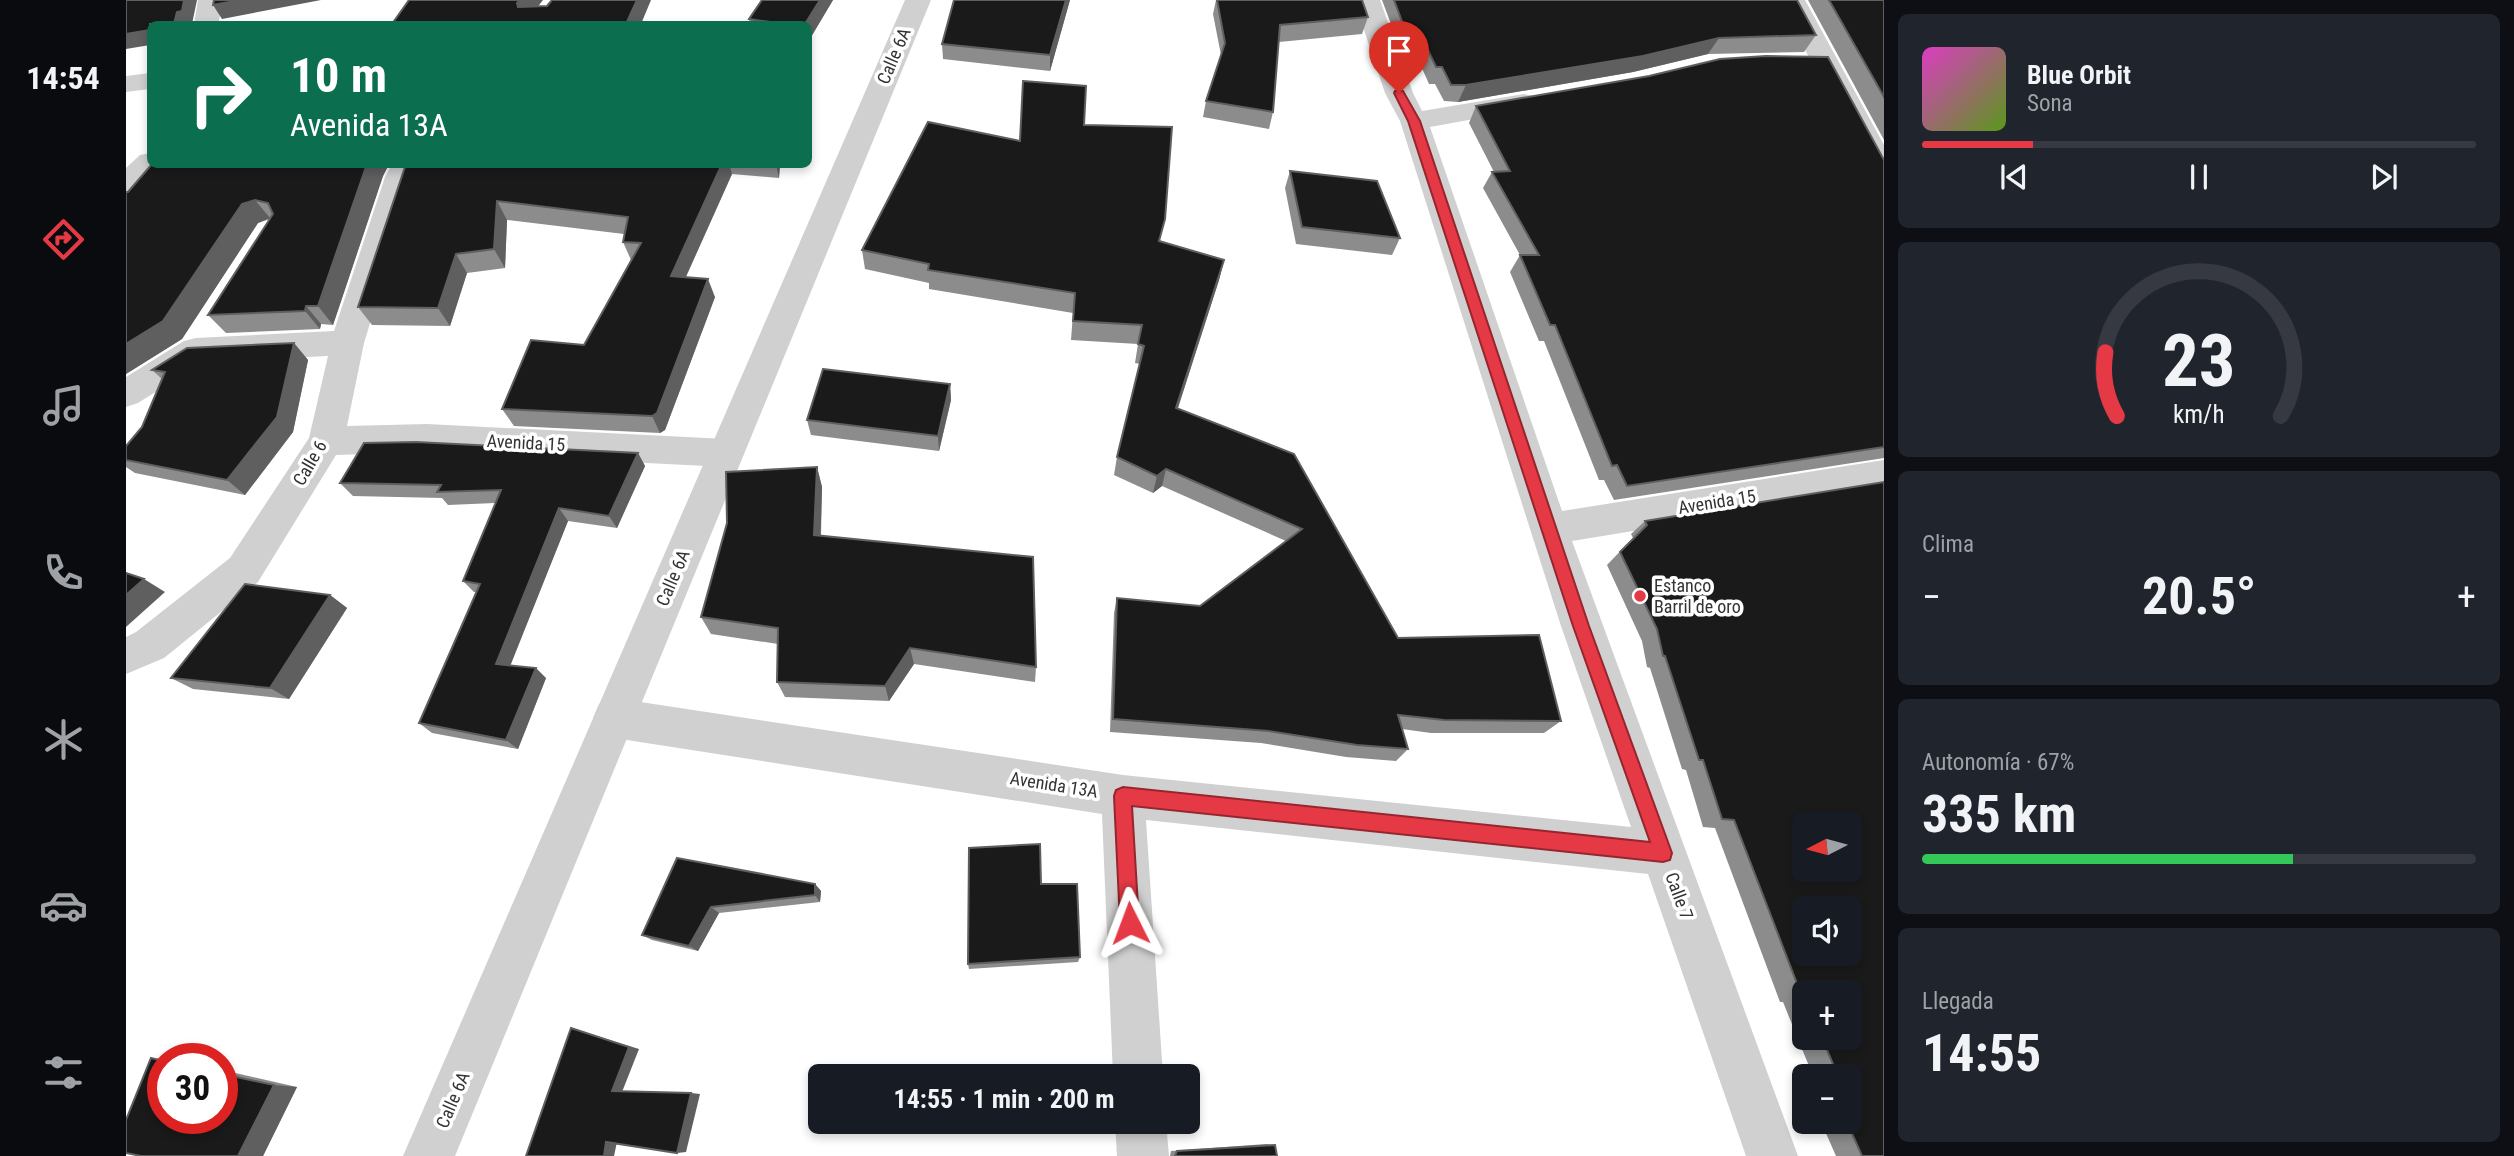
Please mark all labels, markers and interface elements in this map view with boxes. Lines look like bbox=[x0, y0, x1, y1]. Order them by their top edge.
pin bbox=[1369, 21, 1429, 93]
street label: Calle 6A bbox=[872, 24, 915, 87]
icon: arrive bbox=[1380, 32, 1418, 70]
text: 10 m bbox=[290, 47, 387, 104]
icon: right bbox=[175, 49, 266, 140]
text: 14:54 bbox=[26, 59, 100, 97]
text: Blue Orbit bbox=[2027, 60, 2131, 90]
text: Sona bbox=[2027, 90, 2073, 117]
text: Avenida 13A bbox=[290, 106, 448, 144]
icon: previous bbox=[1995, 158, 2033, 196]
icon: pause bbox=[2180, 158, 2218, 196]
icon: next bbox=[2365, 158, 2403, 196]
icon: directions bbox=[39, 215, 88, 264]
text: 23 bbox=[2162, 318, 2236, 404]
icon: music bbox=[39, 381, 88, 430]
text: km/h bbox=[2173, 399, 2225, 428]
street label: Avenida 15 bbox=[486, 430, 566, 455]
street label: Calle 6 bbox=[288, 436, 331, 489]
street label: Avenida 15 bbox=[1677, 485, 1757, 518]
text: Clima bbox=[1922, 531, 1974, 558]
street label: Calle 6A bbox=[651, 546, 694, 609]
icon: phone bbox=[39, 548, 88, 597]
text: 20.5° bbox=[2142, 566, 2256, 627]
place label: Estanco Barril de oro bbox=[1654, 575, 1741, 617]
text: − bbox=[1922, 575, 1941, 619]
text: + bbox=[2457, 575, 2476, 619]
marker: Estanco Barril de oro bbox=[1632, 588, 1648, 604]
icon: climate bbox=[39, 715, 88, 764]
text: Autonomía · 67% bbox=[1922, 749, 2074, 776]
street label: Avenida 13A bbox=[1009, 767, 1100, 802]
text: 335 km bbox=[1922, 784, 2076, 845]
north arrow bbox=[1792, 812, 1862, 882]
map controls bbox=[1792, 812, 1862, 1134]
street label: Calle 7 bbox=[1661, 869, 1698, 922]
icon: car bbox=[39, 881, 88, 930]
position arrow bbox=[1093, 886, 1167, 960]
button: sound bbox=[1792, 896, 1862, 966]
button: + bbox=[1792, 980, 1862, 1050]
text: Llegada bbox=[1922, 988, 1994, 1015]
text: 14:55 bbox=[1922, 1023, 2041, 1084]
speed limit sign: 30 bbox=[147, 1043, 238, 1134]
icon: filters bbox=[39, 1048, 88, 1097]
button: − bbox=[1792, 1064, 1862, 1134]
street label: Calle 6A bbox=[431, 1068, 474, 1131]
text: 14:55 · 1 min · 200 m bbox=[894, 1084, 1114, 1114]

